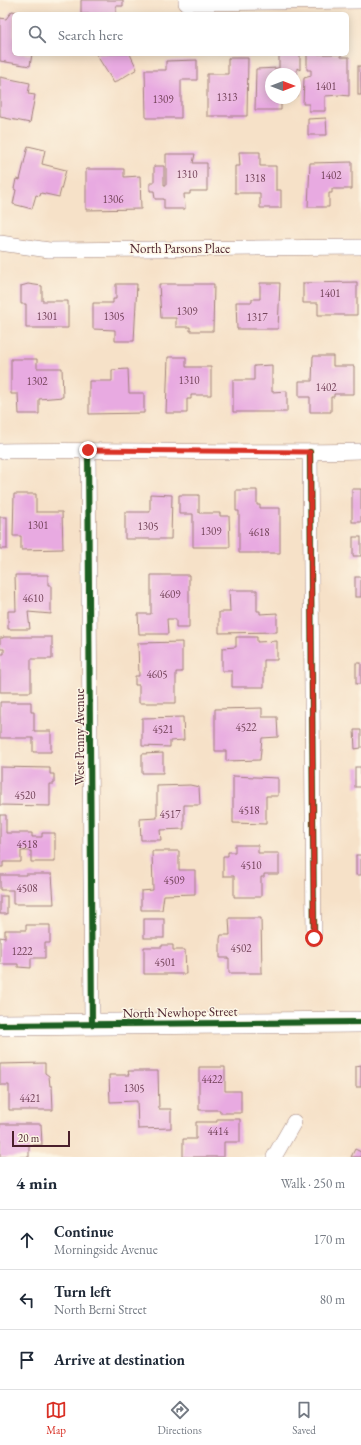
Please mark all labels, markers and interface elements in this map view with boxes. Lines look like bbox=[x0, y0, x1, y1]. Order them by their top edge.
search box bbox=[12, 12, 349, 56]
icon: search bbox=[26, 23, 48, 45]
text: Search here bbox=[58, 25, 123, 44]
north arrow bbox=[265, 68, 301, 104]
house number: 1401 bbox=[315, 79, 337, 93]
house number: 1313 bbox=[216, 90, 238, 104]
house number: 1309 bbox=[152, 92, 174, 106]
house number: 1310 bbox=[176, 167, 198, 181]
house number: 1402 bbox=[320, 168, 342, 182]
house number: 1318 bbox=[244, 171, 266, 185]
house number: 1306 bbox=[102, 192, 124, 206]
street label: North Parsons Place bbox=[130, 240, 230, 257]
house number: 1401 bbox=[319, 286, 341, 300]
house number: 1309 bbox=[176, 304, 198, 318]
house number: 1301 bbox=[36, 309, 58, 323]
house number: 1305 bbox=[103, 309, 125, 323]
house number: 1317 bbox=[246, 310, 268, 324]
house number: 1310 bbox=[178, 373, 200, 387]
house number: 1302 bbox=[26, 374, 48, 388]
house number: 1402 bbox=[315, 380, 337, 394]
route end bbox=[79, 441, 97, 459]
house number: 1301 bbox=[27, 518, 49, 532]
house number: 1305 bbox=[137, 519, 159, 533]
house number: 1309 bbox=[200, 524, 222, 538]
house number: 4618 bbox=[248, 525, 270, 539]
house number: 4609 bbox=[159, 587, 181, 601]
house number: 4610 bbox=[22, 591, 44, 605]
house number: 4605 bbox=[146, 667, 168, 681]
street label: West Penny Avenue bbox=[71, 689, 88, 785]
house number: 4522 bbox=[235, 720, 257, 734]
house number: 4521 bbox=[152, 722, 174, 736]
house number: 4520 bbox=[14, 788, 36, 802]
house number: 4518 bbox=[238, 803, 260, 817]
house number: 4517 bbox=[159, 807, 181, 821]
house number: 4518 bbox=[16, 837, 38, 851]
house number: 4510 bbox=[240, 858, 262, 872]
house number: 4509 bbox=[163, 873, 185, 887]
house number: 4508 bbox=[16, 881, 38, 895]
route start bbox=[305, 929, 323, 947]
house number: 4502 bbox=[230, 941, 252, 955]
house number: 1222 bbox=[11, 944, 33, 958]
house number: 4501 bbox=[154, 955, 176, 969]
street label: North Newhope Street bbox=[122, 1002, 238, 1022]
house number: 4422 bbox=[201, 1072, 223, 1086]
house number: 1305 bbox=[123, 1081, 145, 1095]
house number: 4421 bbox=[19, 1091, 41, 1105]
house number: 4414 bbox=[207, 1124, 229, 1138]
scale bar bbox=[12, 1129, 70, 1148]
text: 20 m bbox=[18, 1131, 39, 1145]
text: 4 min bbox=[16, 1172, 57, 1194]
text: Walk · 250 m bbox=[281, 1175, 345, 1192]
text: Continue bbox=[54, 1222, 114, 1241]
icon: ahead bbox=[16, 1229, 38, 1251]
text: 170 m bbox=[314, 1231, 345, 1248]
text: Morningside Avenue bbox=[54, 1241, 158, 1258]
text: Turn left bbox=[54, 1282, 111, 1301]
icon: left bbox=[16, 1289, 38, 1311]
text: 80 m bbox=[320, 1291, 345, 1308]
text: North Berni Street bbox=[54, 1301, 147, 1318]
icon: arrive bbox=[16, 1349, 38, 1371]
text: Arrive at destination bbox=[54, 1350, 185, 1369]
tab: Map bbox=[45, 1399, 67, 1437]
tab: Directions bbox=[158, 1399, 202, 1437]
tab: Saved bbox=[292, 1399, 316, 1437]

